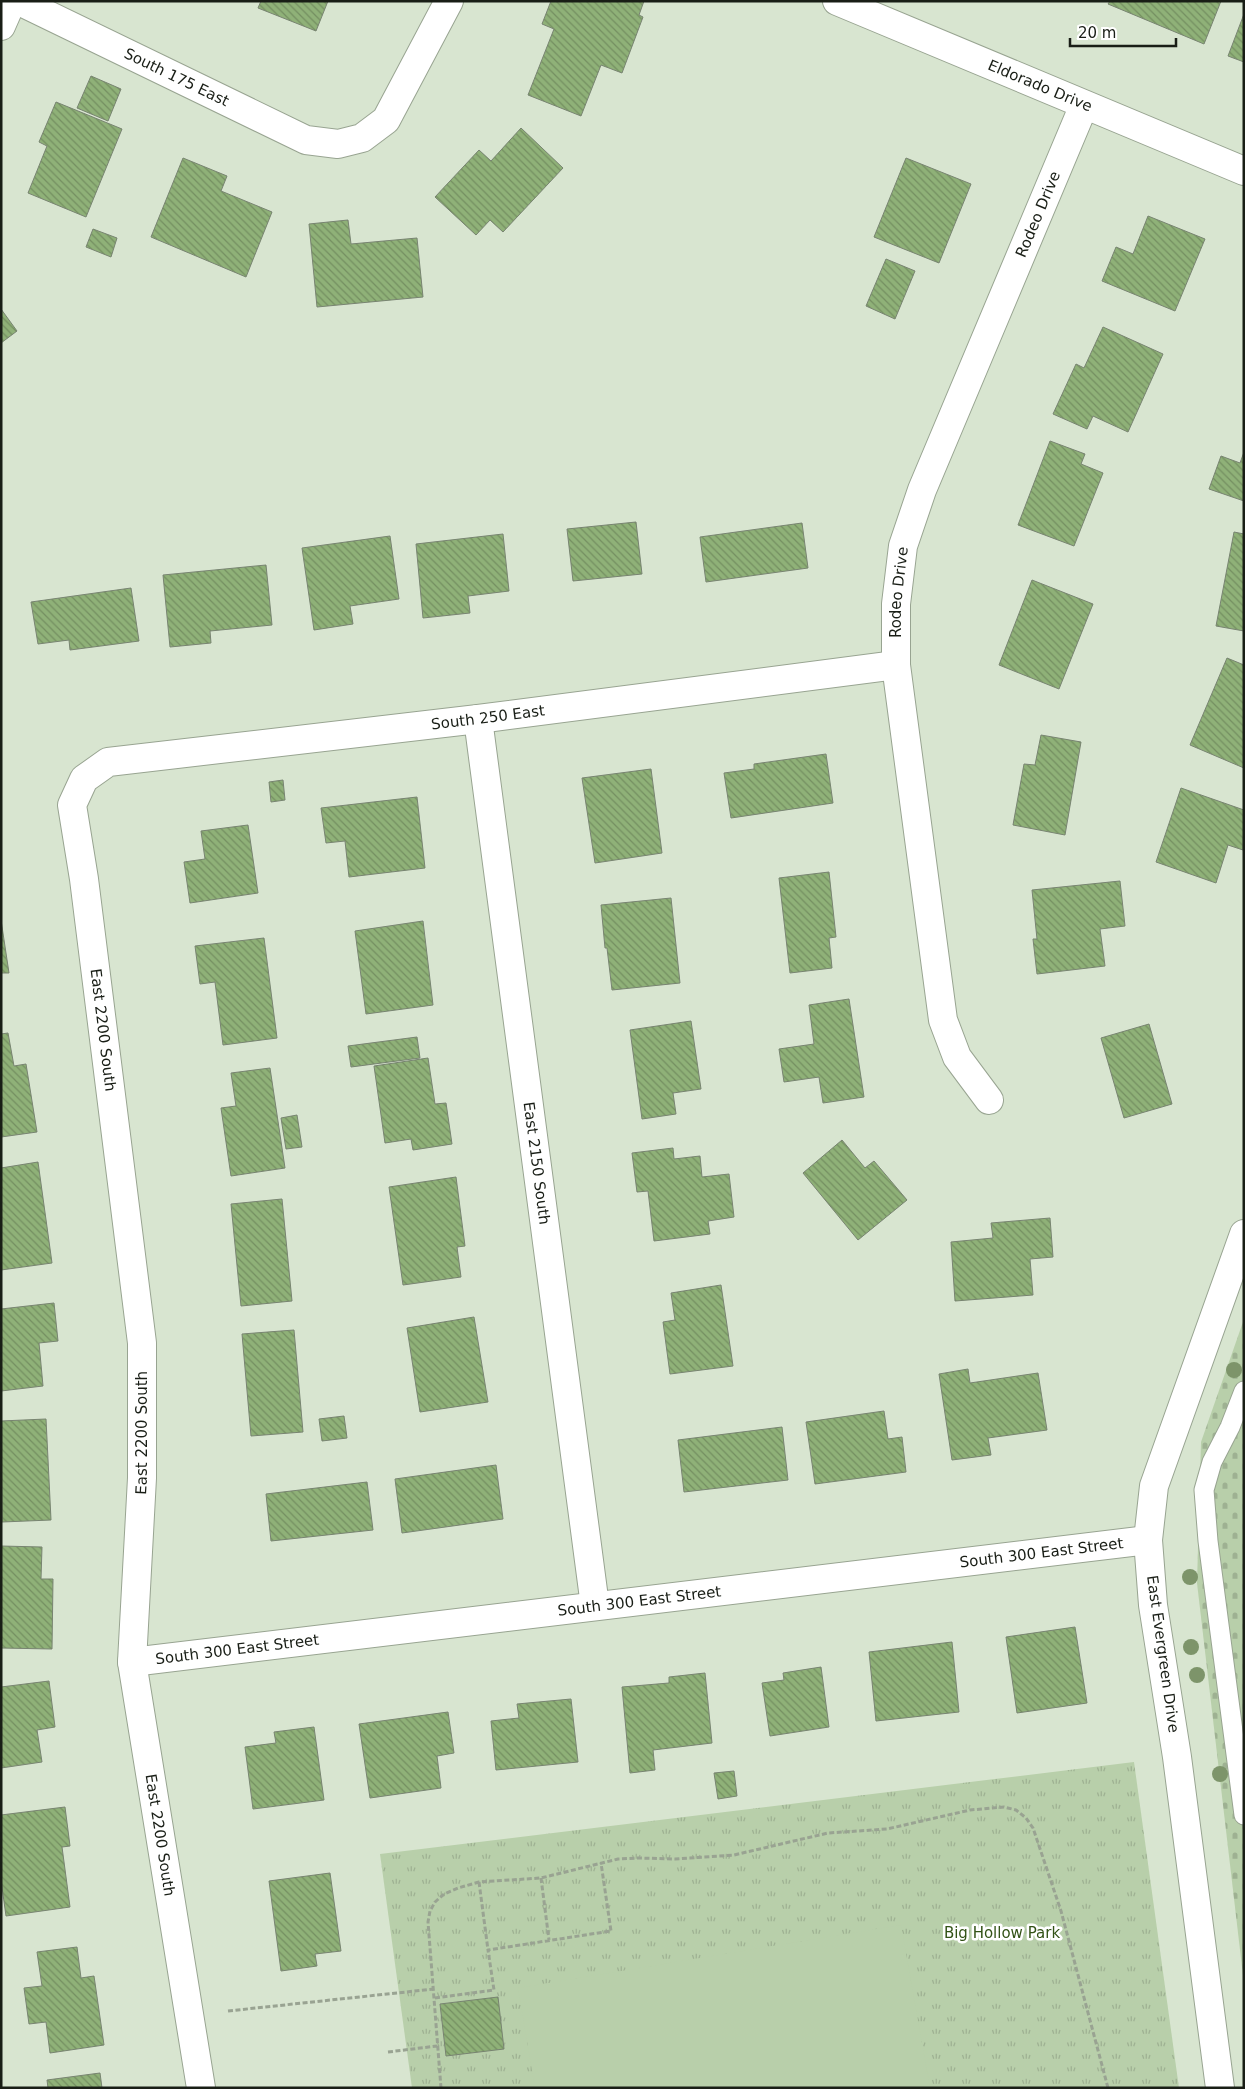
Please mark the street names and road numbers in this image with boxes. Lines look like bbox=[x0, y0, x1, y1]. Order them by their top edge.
street label: South 175 East bbox=[121, 44, 232, 110]
street label: Eldorado Drive bbox=[985, 56, 1095, 116]
street label: Rodeo Drive bbox=[1012, 168, 1064, 260]
street label: Rodeo Drive bbox=[887, 546, 912, 638]
street label: South 250 East bbox=[430, 701, 546, 733]
street label: East 2200 South bbox=[87, 968, 119, 1092]
street label: East 2150 South bbox=[520, 1101, 554, 1226]
street label: East 2200 South bbox=[132, 1371, 151, 1495]
street label: South 300 East Street bbox=[959, 1534, 1124, 1572]
street label: East Evergreen Drive bbox=[1143, 1574, 1183, 1734]
street label: South 300 East Street bbox=[557, 1582, 722, 1620]
street label: South 300 East Street bbox=[154, 1631, 320, 1668]
street label: East 2200 South bbox=[141, 1773, 179, 1897]

